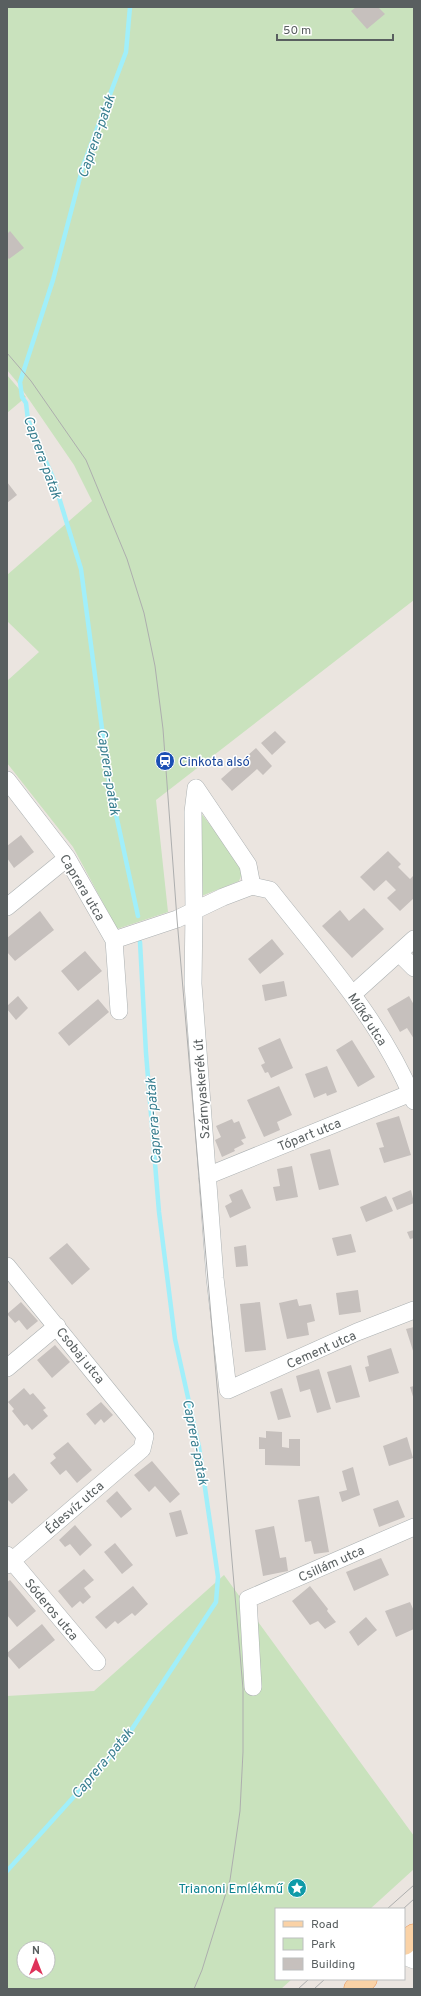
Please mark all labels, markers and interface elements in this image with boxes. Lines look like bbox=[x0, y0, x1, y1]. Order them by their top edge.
scale bar bbox=[277, 16, 393, 42]
text: 50 m bbox=[283, 23, 311, 39]
water label: Caprera-patak bbox=[75, 92, 120, 180]
water label: Caprera-patak bbox=[19, 414, 65, 502]
water label: Caprera-patak bbox=[92, 728, 123, 817]
station icon: Cinkota alsó bbox=[154, 750, 176, 772]
place label: Cinkota alsó bbox=[179, 755, 250, 771]
street label: Caprera utca bbox=[55, 852, 107, 924]
street label: Műkő utca bbox=[343, 991, 389, 1050]
street label: Szárnyaskerék út bbox=[192, 1038, 214, 1140]
water label: Caprera-patak bbox=[143, 1076, 166, 1165]
street label: Tópart utca bbox=[276, 1116, 344, 1156]
street label: Csobaj utca bbox=[52, 1325, 107, 1388]
street label: Cement utca bbox=[285, 1328, 359, 1373]
water label: Caprera-patak bbox=[178, 1398, 211, 1488]
street label: Édesvíz utca bbox=[41, 1477, 108, 1538]
street label: Csillám utca bbox=[296, 1543, 367, 1587]
street label: Sóderos utca bbox=[20, 1576, 81, 1644]
water label: Caprera-patak bbox=[69, 1724, 138, 1803]
place icon: Trianoni Emlékmű bbox=[286, 1877, 308, 1899]
place label: Trianoni Emlékmű bbox=[178, 1882, 284, 1898]
legend bbox=[275, 1908, 405, 1980]
text: Road bbox=[311, 1917, 339, 1933]
text: Park bbox=[311, 1937, 336, 1953]
north arrow bbox=[16, 1940, 56, 1980]
text: N bbox=[32, 1944, 40, 1958]
text: Building bbox=[311, 1957, 355, 1973]

